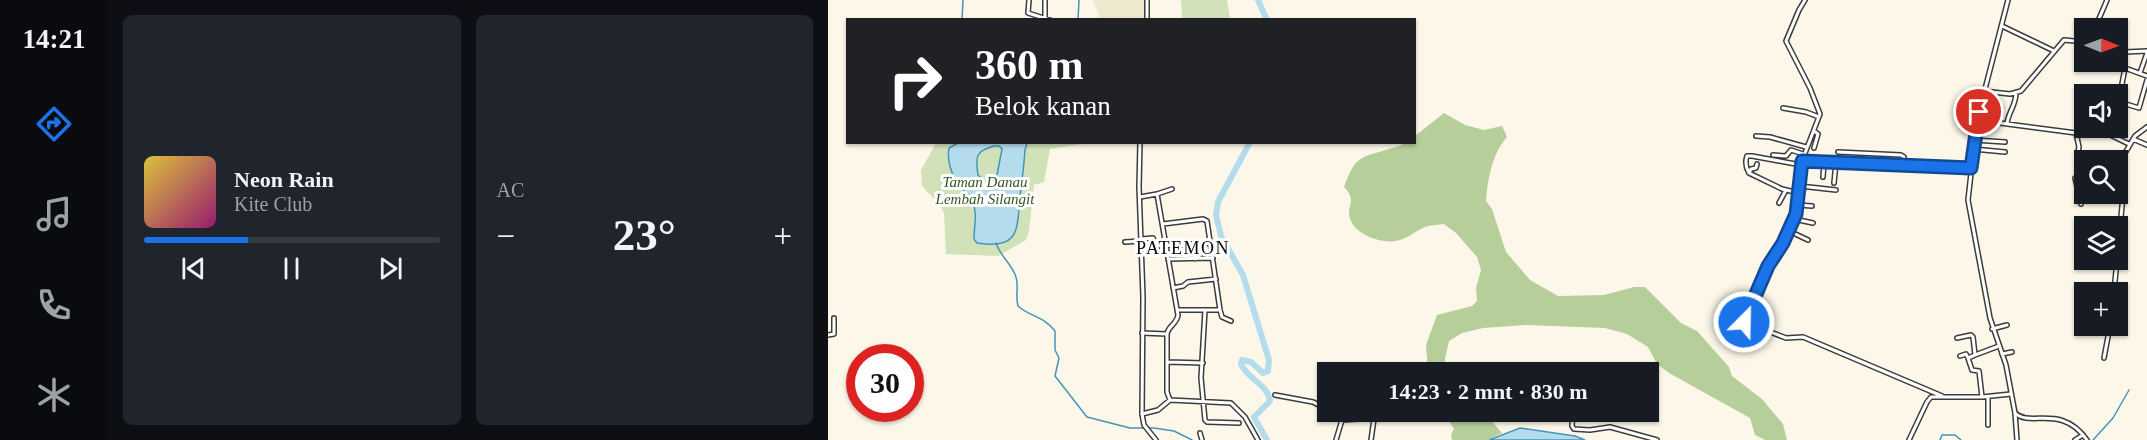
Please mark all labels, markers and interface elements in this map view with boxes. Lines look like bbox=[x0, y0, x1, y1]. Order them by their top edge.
north arrow bbox=[2074, 18, 2128, 72]
map controls bbox=[2074, 18, 2128, 336]
text: 14:21 bbox=[23, 24, 86, 54]
icon: right bbox=[876, 42, 954, 120]
text: 360 m bbox=[975, 42, 1084, 88]
button: sound bbox=[2074, 84, 2128, 138]
pin bbox=[1953, 86, 2004, 137]
text: Belok kanan bbox=[975, 91, 1111, 121]
icon: arrive bbox=[1962, 95, 1995, 128]
icon: directions bbox=[33, 103, 75, 145]
button: search bbox=[2074, 150, 2128, 204]
text: Neon Rain bbox=[234, 167, 334, 192]
park label: Taman Danau Lembah Silangit bbox=[935, 174, 1035, 207]
text: AC bbox=[497, 179, 524, 201]
icon: music bbox=[33, 193, 75, 235]
text: Kite Club bbox=[234, 193, 312, 215]
text: 23° bbox=[613, 210, 676, 260]
button: layers bbox=[2074, 216, 2128, 270]
text: − bbox=[497, 218, 515, 254]
text: + bbox=[773, 218, 792, 254]
district label: PATEMON bbox=[1136, 238, 1230, 258]
icon: previous bbox=[177, 252, 210, 285]
icon: pause bbox=[275, 252, 308, 285]
icon: next bbox=[374, 252, 407, 285]
button: + bbox=[2074, 282, 2128, 336]
icon: phone bbox=[33, 284, 75, 326]
position arrow bbox=[1712, 290, 1776, 354]
speed limit sign: 30 bbox=[846, 344, 924, 422]
icon: climate bbox=[33, 374, 75, 416]
text: 14:23 · 2 mnt · 830 m bbox=[1388, 379, 1588, 404]

